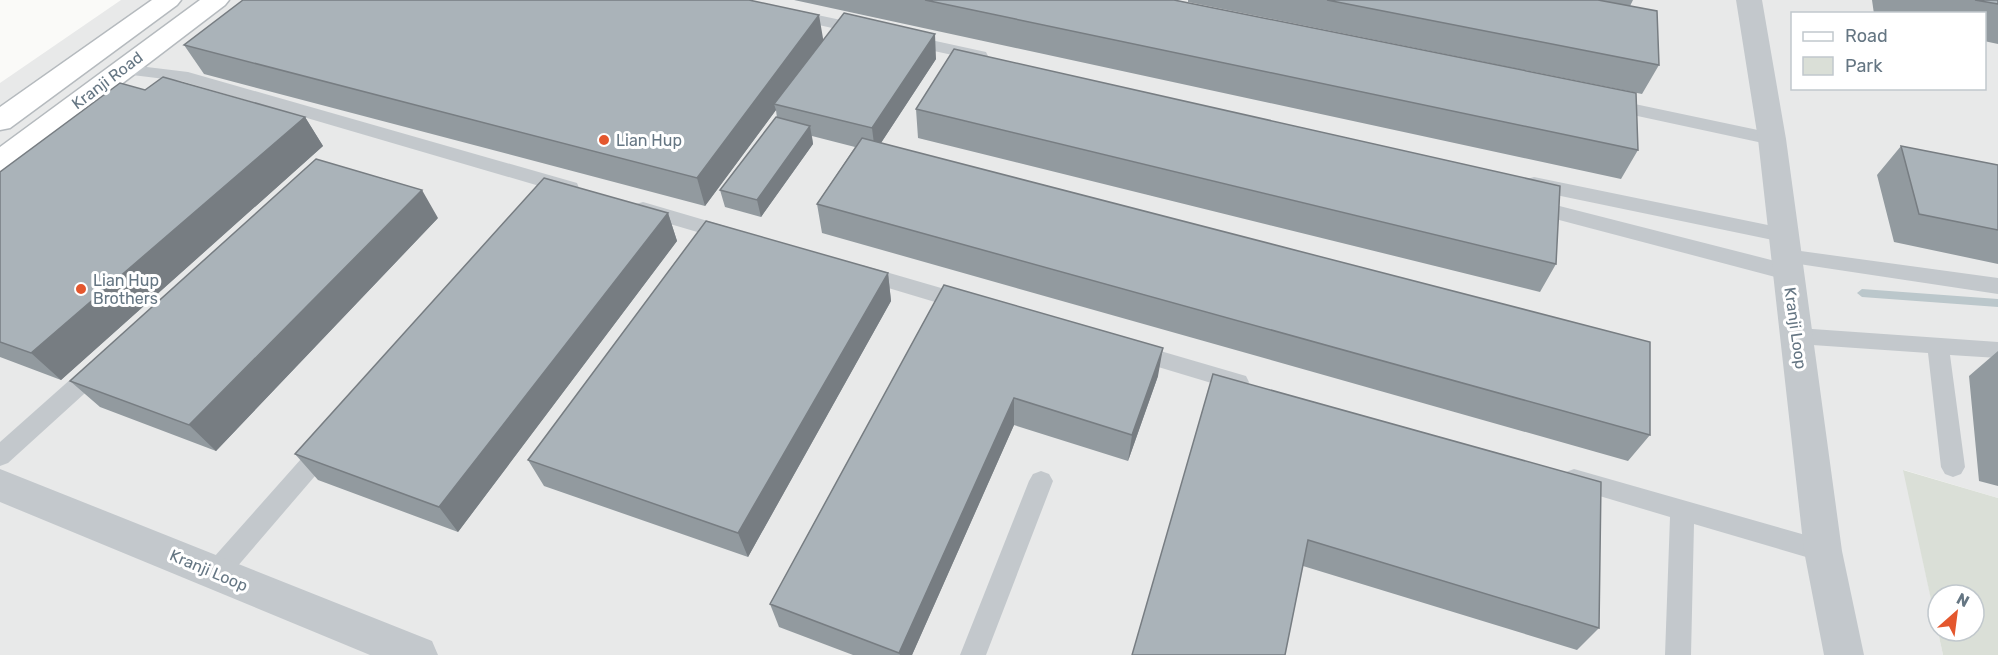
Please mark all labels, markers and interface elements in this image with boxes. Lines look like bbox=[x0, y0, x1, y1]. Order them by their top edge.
legend bbox=[1791, 12, 1986, 90]
text: Road bbox=[1845, 25, 1888, 47]
street label: Kranji Road bbox=[68, 48, 147, 113]
text: Park bbox=[1845, 55, 1883, 77]
place label: Lian Hup bbox=[616, 131, 682, 150]
marker: Lian Hup bbox=[597, 133, 611, 147]
place label: Lian Hup Brothers bbox=[93, 271, 159, 308]
marker: Lian Hup Brothers bbox=[74, 282, 88, 296]
street label: Kranji Loop bbox=[1780, 286, 1811, 370]
street label: Kranji Loop bbox=[167, 546, 251, 595]
north arrow bbox=[1926, 583, 1986, 643]
text: N bbox=[1953, 589, 1972, 611]

